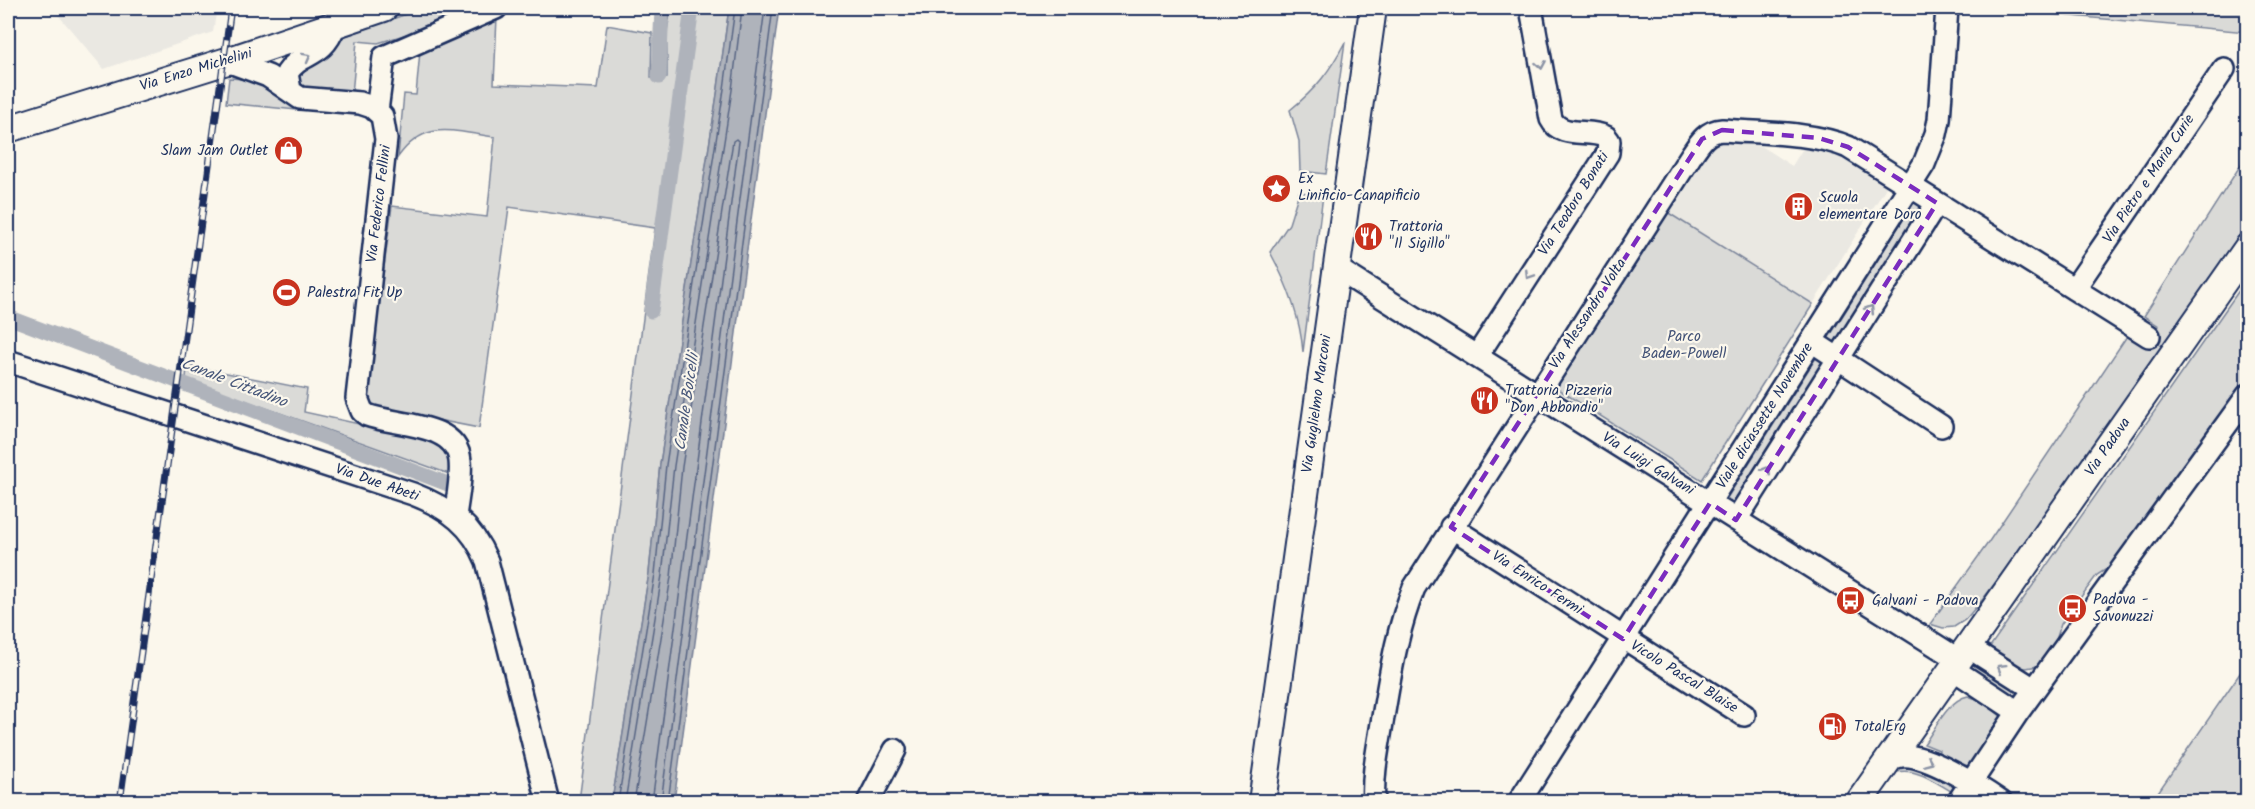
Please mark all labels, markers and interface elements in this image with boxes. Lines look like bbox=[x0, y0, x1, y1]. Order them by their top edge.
street label: Via Enzo Michelini bbox=[137, 41, 257, 99]
one-way arrow bbox=[301, 53, 312, 64]
one-way arrow bbox=[1535, 60, 1547, 70]
street label: Via Pietro e Maria Curie bbox=[2097, 109, 2201, 248]
shop icon: Slam Jam Outlet bbox=[273, 135, 305, 167]
place label: Slam Jam Outlet bbox=[161, 139, 268, 163]
street label: Via Federico Fellini bbox=[360, 142, 398, 264]
street label: Via Teodoro Bonati bbox=[1532, 146, 1616, 261]
place label: Ex Linificio-Canapificio bbox=[1298, 167, 1420, 208]
place icon: Ex Linificio-Canapificio bbox=[1261, 172, 1293, 204]
place label: Scuola elementare Doro bbox=[1819, 186, 1922, 227]
building icon: Scuola elementare Doro bbox=[1782, 191, 1814, 223]
place label: Trattoria "Il Sigillo" bbox=[1389, 215, 1450, 256]
restaurant icon: Trattoria "Il Sigillo" bbox=[1352, 220, 1384, 252]
street label: Via Alessandro Volta bbox=[1543, 254, 1633, 374]
one-way arrow bbox=[1525, 269, 1536, 280]
sports icon: Palestra Fit Up bbox=[270, 277, 302, 309]
place label: Palestra Fit Up bbox=[307, 281, 402, 305]
one-way arrow bbox=[1862, 305, 1874, 315]
park label: Parco Baden-Powell bbox=[1642, 325, 1727, 366]
street label: Via Guglielmo Marconi bbox=[1295, 332, 1339, 475]
street label: Viale diciassette Novembre bbox=[1710, 338, 1820, 494]
water label: Canale Boicelli bbox=[668, 349, 707, 452]
water label: Canale Cittadino bbox=[177, 351, 292, 415]
place label: Trattoria Pizzeria "Don Abbondio" bbox=[1505, 379, 1612, 420]
restaurant icon: Trattoria Pizzeria "Don Abbondio" bbox=[1468, 384, 1500, 416]
street label: Via Padova bbox=[2079, 412, 2137, 482]
street label: Via Luigi Galvani bbox=[1597, 426, 1700, 503]
street label: Via Due Abeti bbox=[332, 457, 424, 509]
one-way arrow bbox=[1760, 466, 1772, 476]
street label: Via Enrico Fermi bbox=[1487, 544, 1589, 622]
bus stop icon: Galvani - Padova bbox=[1835, 585, 1867, 617]
place label: Padova - Savonuzzi bbox=[2093, 588, 2155, 629]
place label: Galvani - Padova bbox=[1872, 589, 1979, 613]
bus stop icon: Padova - Savonuzzi bbox=[2056, 593, 2088, 625]
street label: Vicolo Pascal Blaise bbox=[1625, 634, 1743, 720]
one-way arrow bbox=[1997, 664, 2007, 676]
fuel station icon: TotalErg bbox=[1817, 711, 1849, 743]
place label: TotalErg bbox=[1854, 715, 1906, 739]
one-way arrow bbox=[1923, 755, 1934, 767]

